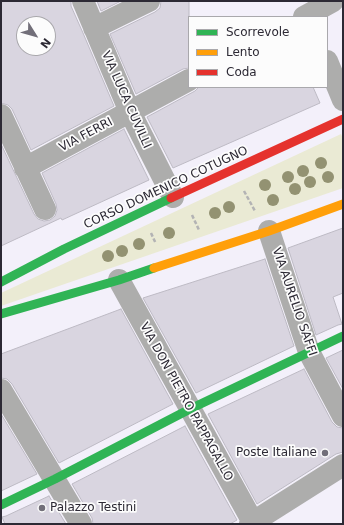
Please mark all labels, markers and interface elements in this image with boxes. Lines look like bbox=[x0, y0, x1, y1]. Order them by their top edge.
north arrow bbox=[16, 16, 56, 56]
legend bbox=[188, 16, 328, 88]
text: Scorrevole bbox=[226, 25, 290, 39]
text: N bbox=[37, 35, 53, 51]
text: Lento bbox=[226, 45, 260, 59]
street label: VIA LUCA CUVILLI bbox=[98, 49, 154, 151]
text: Coda bbox=[226, 65, 257, 79]
street label: VIA FERRI bbox=[57, 115, 115, 155]
street label: CORSO DOMENICO COTUGNO bbox=[82, 144, 250, 232]
street label: VIA AURELIO SAFFI bbox=[269, 246, 319, 358]
street label: VIA DON PIETRO PAPPAGALLO bbox=[136, 320, 236, 484]
place label: Poste Italiane bbox=[236, 446, 317, 460]
marker: Poste Italiane bbox=[320, 448, 330, 458]
place label: Palazzo Testini bbox=[50, 501, 136, 515]
marker: Palazzo Testini bbox=[37, 503, 47, 513]

